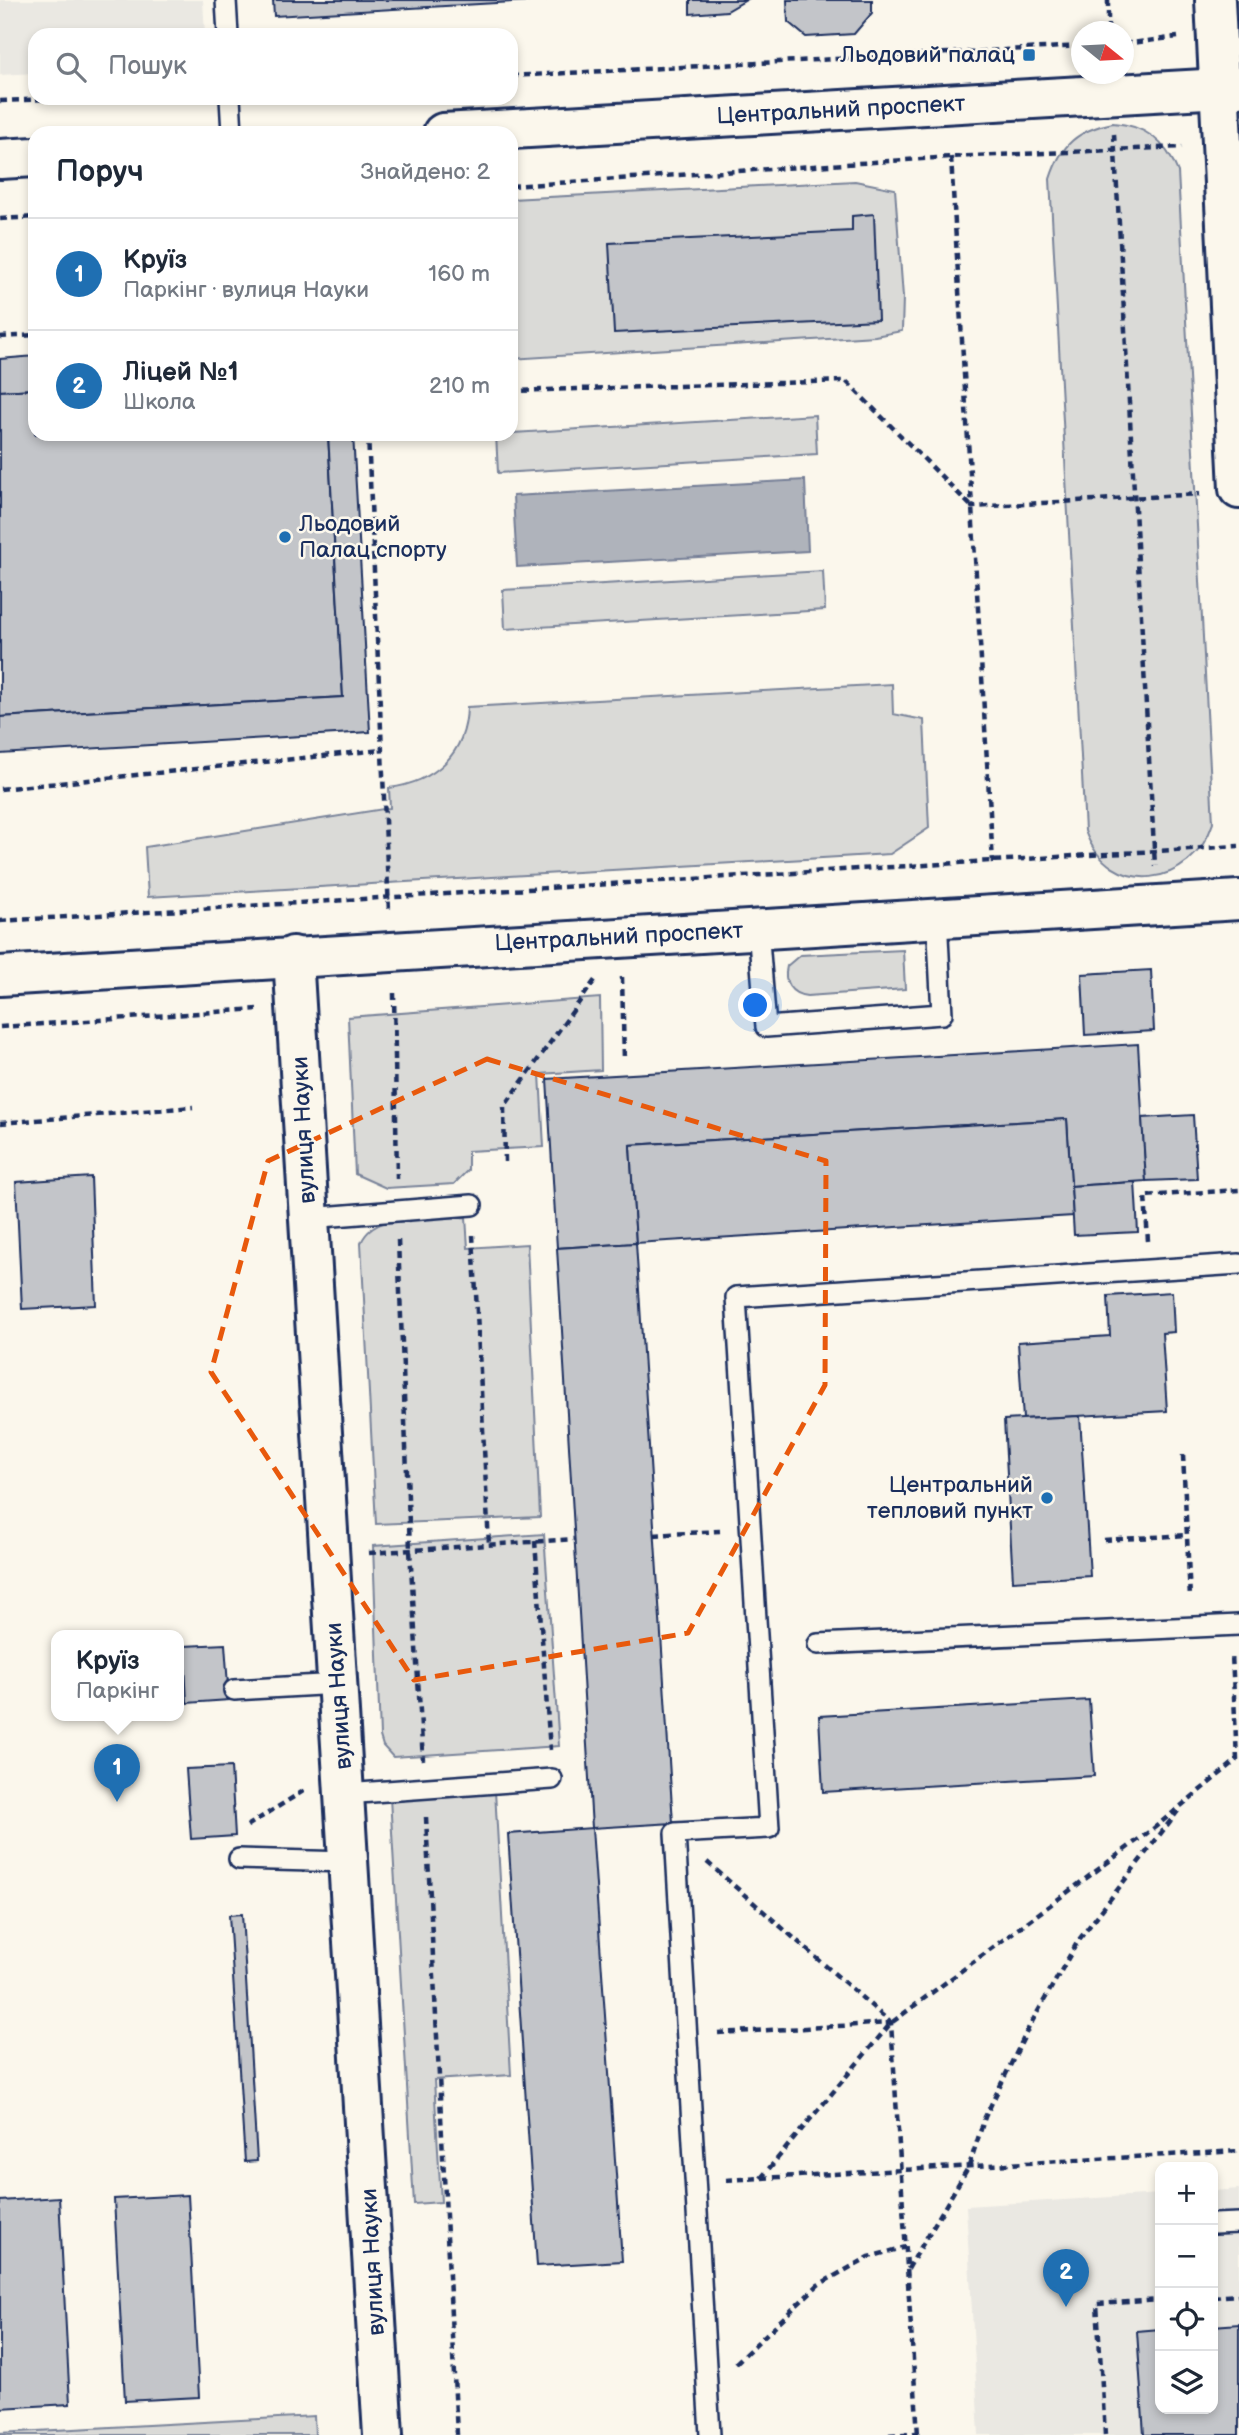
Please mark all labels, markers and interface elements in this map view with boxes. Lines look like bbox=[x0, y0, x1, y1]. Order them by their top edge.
north arrow bbox=[1071, 21, 1134, 84]
search box bbox=[28, 28, 518, 105]
place label: Льодовий палац bbox=[839, 41, 1015, 69]
marker: Льодовий палац bbox=[1021, 47, 1037, 63]
icon: search bbox=[52, 48, 90, 86]
text: Пошук bbox=[108, 51, 187, 82]
street label: Центральний проспект bbox=[716, 89, 966, 130]
text: Поруч bbox=[56, 154, 144, 190]
text: Знайдено: 2 bbox=[361, 158, 490, 186]
text: Круїз bbox=[123, 245, 187, 276]
text: 1 bbox=[74, 260, 84, 288]
text: 160 m bbox=[428, 260, 490, 288]
text: Паркінг · вулиця Науки bbox=[123, 276, 369, 304]
text: Ліцей №1 bbox=[123, 357, 239, 388]
text: 2 bbox=[72, 372, 86, 400]
text: 210 m bbox=[429, 372, 490, 400]
text: Школа bbox=[123, 388, 196, 416]
place label: Льодовий Палац спорту bbox=[298, 510, 447, 564]
marker: Льодовий Палац спорту bbox=[277, 529, 293, 545]
street label: Центральний проспект bbox=[494, 916, 744, 957]
your location bbox=[738, 988, 772, 1022]
street label: вулиця Науки bbox=[286, 1056, 322, 1204]
place label: Центральний тепловий пункт bbox=[867, 1471, 1033, 1525]
marker: Центральний тепловий пункт bbox=[1039, 1490, 1055, 1506]
street label: вулиця Науки bbox=[320, 1622, 358, 1770]
popup bbox=[51, 1630, 184, 1721]
text: Круїз bbox=[76, 1646, 140, 1677]
text: Паркінг bbox=[76, 1677, 159, 1705]
pin: 1 bbox=[94, 1744, 140, 1802]
map controls bbox=[1155, 2162, 1218, 2414]
button: + bbox=[1155, 2162, 1218, 2225]
street label: вулиця Науки bbox=[355, 2188, 391, 2336]
button: − bbox=[1155, 2225, 1218, 2288]
pin: 2 bbox=[1043, 2249, 1089, 2307]
button: locate bbox=[1155, 2288, 1218, 2351]
button: layers bbox=[1155, 2351, 1218, 2414]

